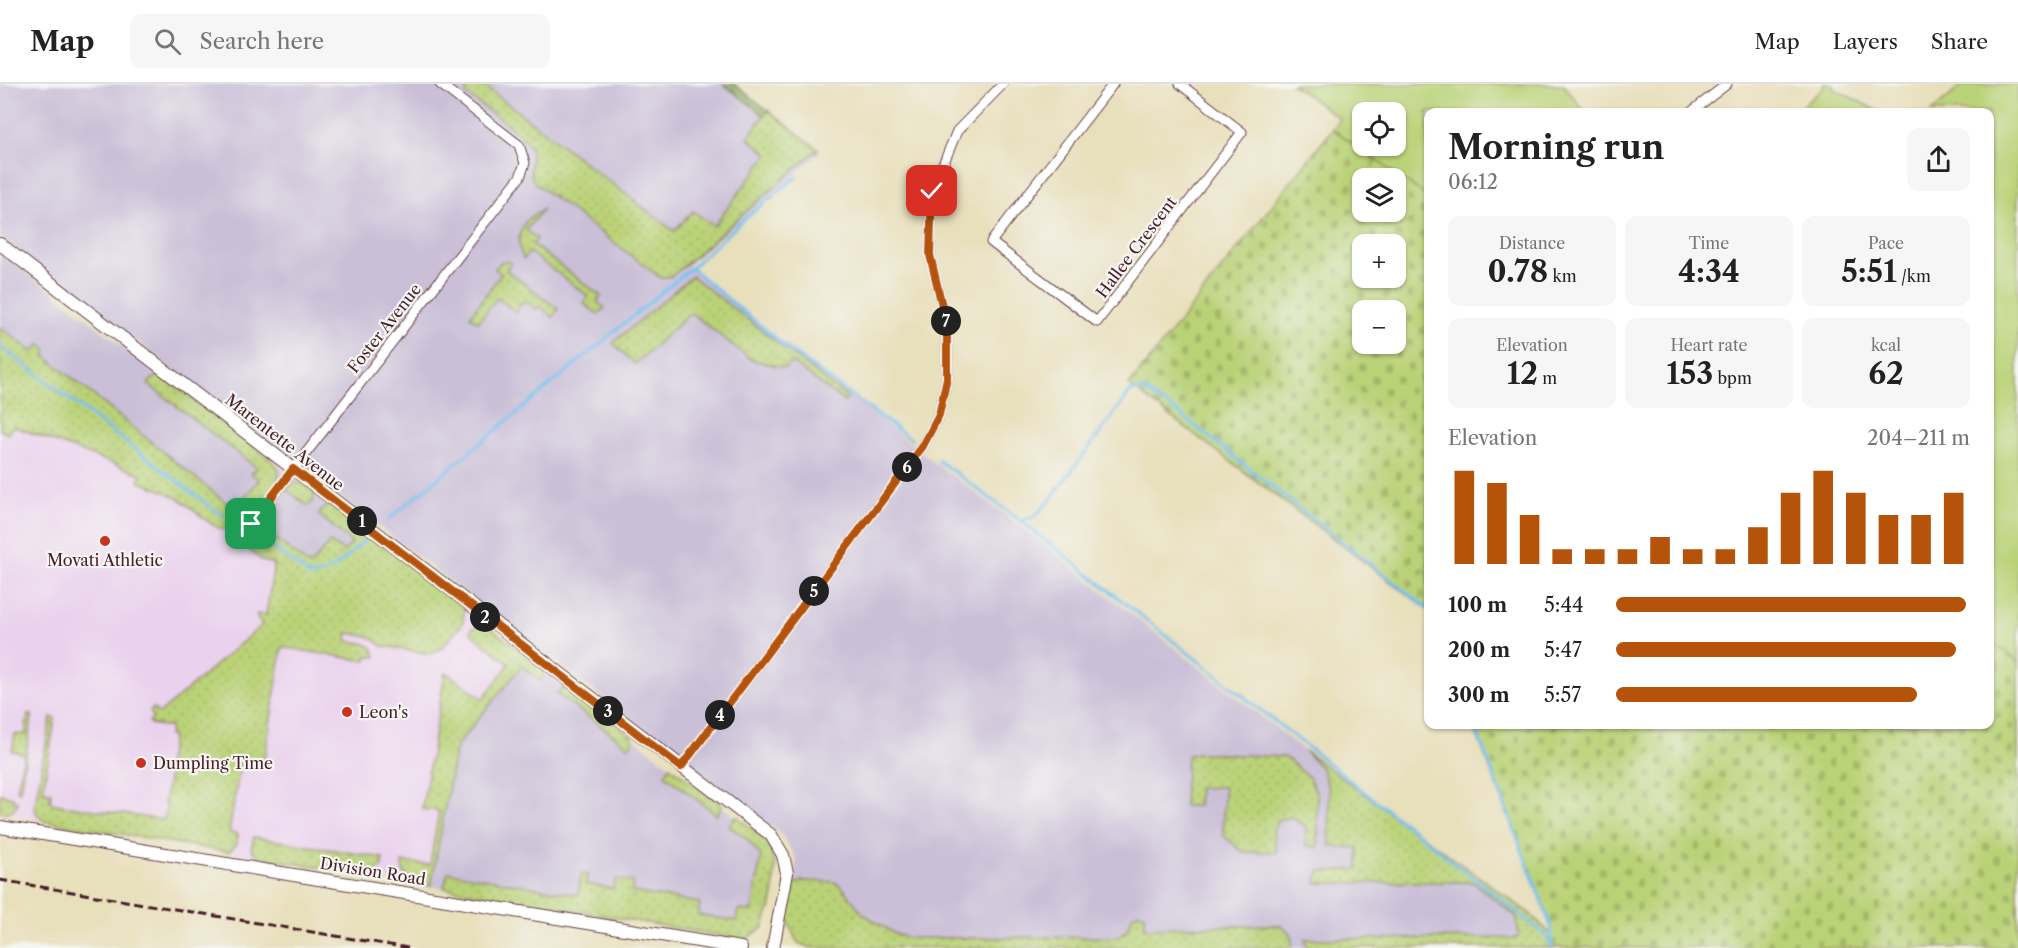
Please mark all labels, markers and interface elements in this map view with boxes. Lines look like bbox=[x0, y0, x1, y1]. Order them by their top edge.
search box bbox=[130, 14, 550, 68]
text: Map bbox=[30, 24, 94, 58]
icon: search bbox=[151, 25, 184, 58]
text: Search here bbox=[199, 28, 324, 55]
text: Map bbox=[1755, 29, 1800, 54]
text: Layers bbox=[1833, 29, 1898, 54]
text: Share bbox=[1931, 29, 1988, 54]
map controls bbox=[1352, 102, 1406, 354]
button: locate bbox=[1352, 102, 1406, 156]
text: Morning run bbox=[1448, 127, 1664, 168]
button: share bbox=[1907, 128, 1970, 191]
pin bbox=[906, 165, 957, 216]
button: layers bbox=[1352, 168, 1406, 222]
text: 06:12 bbox=[1448, 170, 1498, 194]
icon: check bbox=[915, 174, 948, 207]
street label: Hallee Crescent bbox=[1091, 192, 1181, 302]
text: Distance bbox=[1499, 233, 1565, 253]
text: Time bbox=[1689, 233, 1729, 253]
text: Pace bbox=[1868, 233, 1904, 253]
button: + bbox=[1352, 234, 1406, 288]
text: 0.78 bbox=[1487, 253, 1548, 290]
text: 4:34 bbox=[1678, 253, 1740, 290]
text: 5:51 bbox=[1841, 253, 1897, 290]
text: km bbox=[1548, 266, 1577, 286]
text: /km bbox=[1897, 266, 1931, 286]
street label: Foster Avenue bbox=[343, 279, 425, 377]
button: − bbox=[1352, 300, 1406, 354]
pin: 7 bbox=[931, 306, 961, 336]
text: 7 bbox=[942, 311, 950, 331]
text: Elevation bbox=[1496, 335, 1568, 355]
text: Heart rate bbox=[1670, 335, 1748, 355]
text: kcal bbox=[1871, 335, 1901, 355]
text: 12 bbox=[1507, 355, 1538, 392]
text: 153 bbox=[1666, 355, 1713, 392]
text: 62 bbox=[1868, 355, 1904, 392]
text: m bbox=[1538, 368, 1557, 388]
text: bpm bbox=[1713, 368, 1752, 388]
street label: Marentette Avenue bbox=[222, 389, 348, 495]
text: Elevation bbox=[1448, 426, 1537, 450]
text: 204–211 m bbox=[1867, 426, 1970, 450]
pin: 6 bbox=[892, 452, 922, 482]
text: 6 bbox=[902, 457, 912, 477]
pin bbox=[225, 498, 276, 549]
pin: 1 bbox=[347, 506, 377, 536]
icon: arrive bbox=[234, 507, 267, 540]
text: 1 bbox=[358, 511, 366, 531]
marker: Movati Athletic bbox=[98, 534, 112, 548]
place label: Movati Athletic bbox=[47, 550, 163, 570]
pin: 5 bbox=[799, 576, 829, 606]
text: 5 bbox=[810, 581, 818, 601]
text: 100 m bbox=[1448, 593, 1507, 617]
text: 5:44 bbox=[1544, 593, 1584, 617]
pin: 2 bbox=[470, 602, 500, 632]
text: 2 bbox=[480, 607, 490, 627]
text: 200 m bbox=[1448, 638, 1510, 662]
text: 5:47 bbox=[1544, 638, 1582, 662]
text: 300 m bbox=[1448, 683, 1510, 707]
text: 5:57 bbox=[1544, 683, 1581, 707]
pin: 3 bbox=[593, 696, 623, 726]
pin: 4 bbox=[705, 700, 735, 730]
text: 3 bbox=[603, 701, 613, 721]
place label: Leon's bbox=[359, 702, 408, 722]
marker: Leon's bbox=[340, 705, 354, 719]
text: 4 bbox=[715, 705, 725, 725]
place label: Dumpling Time bbox=[153, 753, 273, 773]
marker: Dumpling Time bbox=[134, 756, 148, 770]
street label: Division Road bbox=[319, 853, 428, 889]

